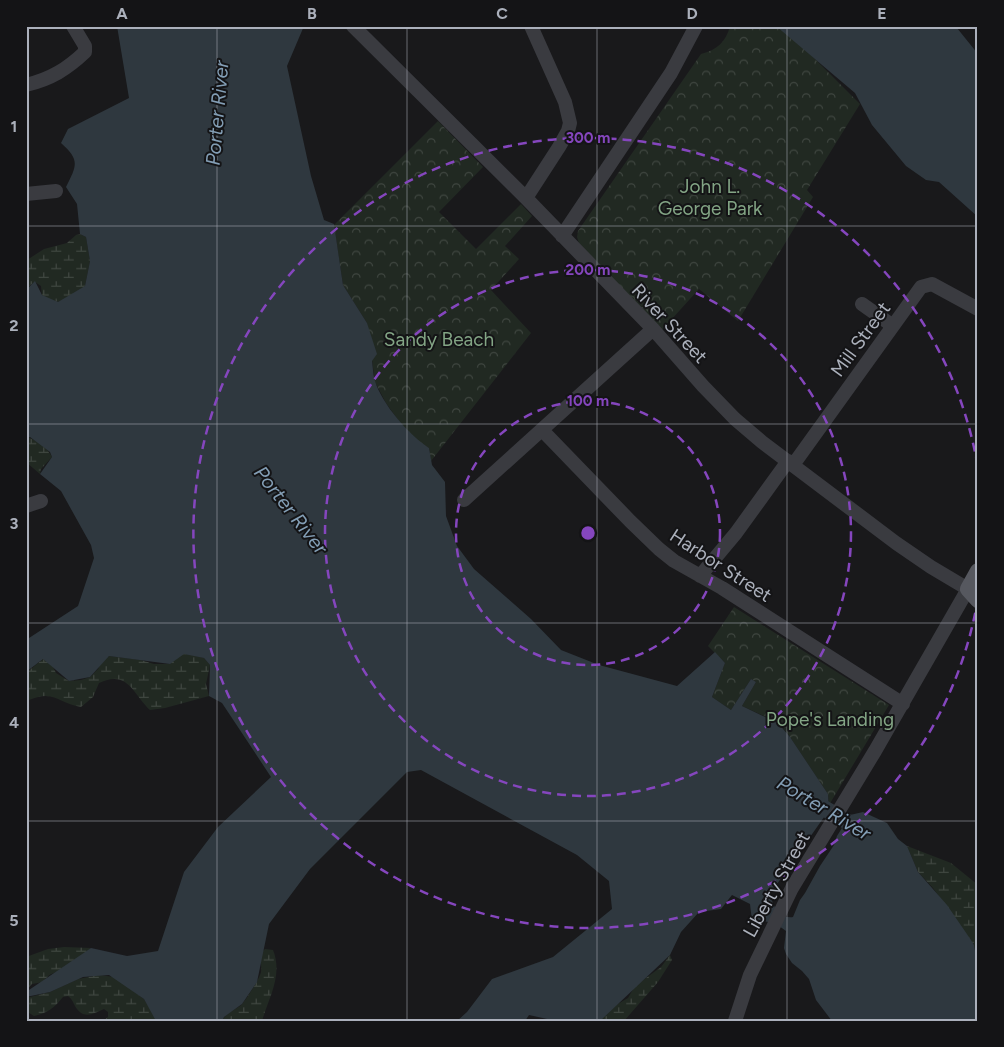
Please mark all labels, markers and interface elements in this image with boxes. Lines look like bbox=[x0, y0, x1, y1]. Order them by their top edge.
text: A bbox=[116, 4, 128, 23]
text: B bbox=[307, 4, 317, 23]
text: C bbox=[496, 4, 508, 23]
text: D bbox=[686, 4, 698, 23]
text: E bbox=[877, 4, 887, 23]
water label: Porter River bbox=[200, 58, 234, 166]
text: 1 bbox=[11, 117, 17, 136]
text: 300 m bbox=[566, 129, 610, 147]
park label: John L. George Park bbox=[658, 175, 763, 220]
text: 200 m bbox=[566, 261, 610, 279]
street label: River Street bbox=[627, 279, 712, 368]
street label: Mill Street bbox=[826, 297, 895, 381]
text: 2 bbox=[9, 316, 19, 335]
park label: Sandy Beach bbox=[384, 328, 494, 351]
text: 100 m bbox=[567, 392, 609, 410]
water label: Porter River bbox=[249, 461, 334, 560]
text: 3 bbox=[10, 514, 19, 533]
centre of rings bbox=[579, 524, 597, 542]
street label: Harbor Street bbox=[665, 524, 776, 607]
park label: Pope's Landing bbox=[766, 708, 894, 731]
text: 4 bbox=[9, 713, 19, 732]
water label: Porter River bbox=[773, 771, 876, 846]
street label: Liberty Street bbox=[738, 827, 815, 941]
text: 5 bbox=[9, 911, 19, 930]

